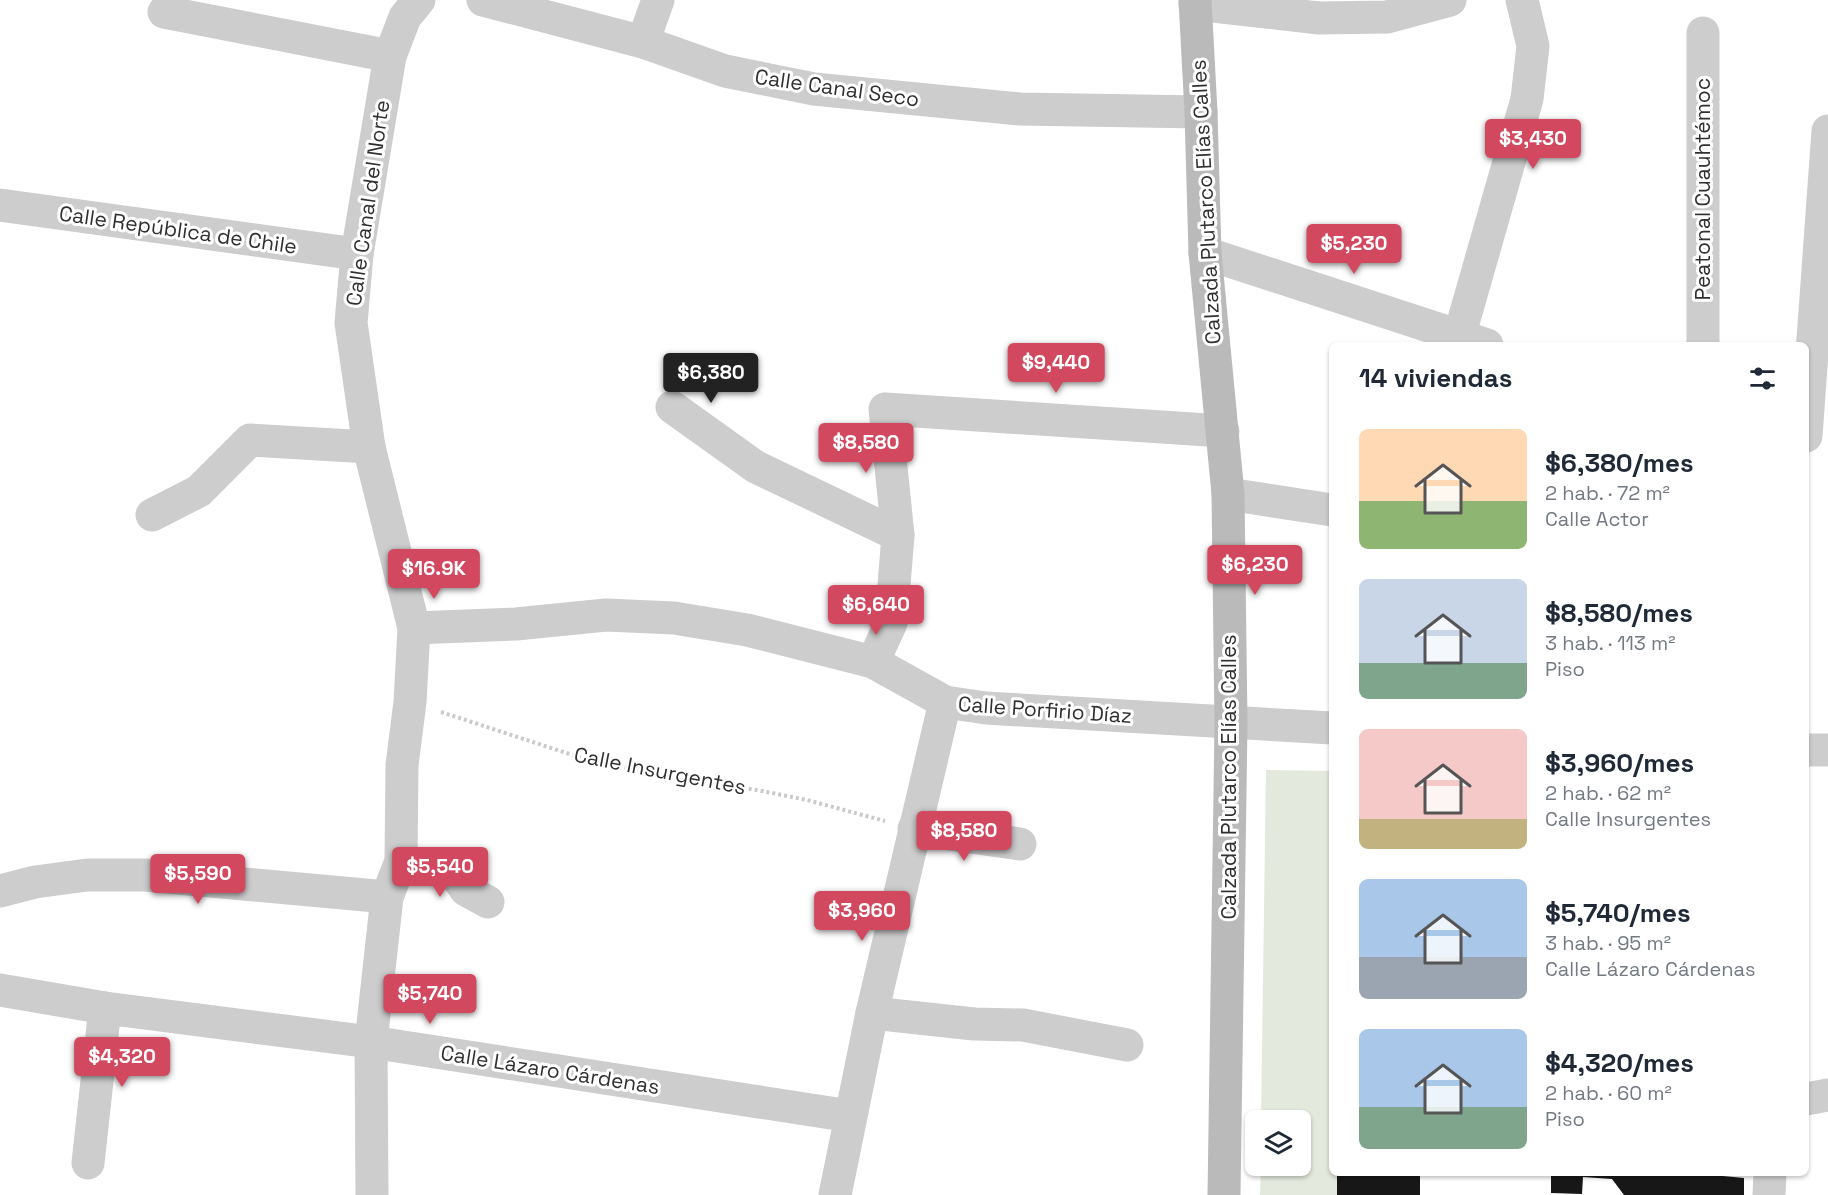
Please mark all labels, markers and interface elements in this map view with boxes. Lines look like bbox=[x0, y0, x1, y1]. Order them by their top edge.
street label: Calzada Plutarco Elías Calles bbox=[1185, 59, 1226, 345]
street label: Calle Canal Seco bbox=[753, 63, 921, 112]
street label: Peatonal Cuauhtémoc bbox=[1689, 78, 1716, 300]
street label: Calle Canal del Norte bbox=[340, 98, 395, 308]
pin: $3,430 bbox=[1484, 119, 1582, 170]
text: $3,430 bbox=[1499, 125, 1567, 151]
street label: Calle República de Chile bbox=[57, 199, 299, 260]
pin: $5,230 bbox=[1305, 224, 1403, 275]
text: $5,230 bbox=[1321, 230, 1388, 256]
pin: $9,440 bbox=[1007, 343, 1105, 394]
text: $9,440 bbox=[1022, 349, 1090, 375]
pin: $6,380 bbox=[662, 353, 760, 404]
text: $6,380 bbox=[677, 359, 745, 385]
text: 14 viviendas bbox=[1359, 361, 1512, 395]
icon: filters bbox=[1746, 362, 1779, 395]
pin: $8,580 bbox=[817, 423, 915, 474]
text: $8,580 bbox=[833, 429, 899, 455]
text: $6,380/mes bbox=[1545, 446, 1694, 480]
icon: home bbox=[1407, 453, 1479, 525]
text: 2 hab. · 72 m² bbox=[1545, 480, 1670, 506]
text: Calle Actor bbox=[1545, 506, 1649, 532]
pin: $6,230 bbox=[1206, 545, 1304, 596]
pin: $16.9K bbox=[385, 549, 483, 600]
text: $6,230 bbox=[1221, 551, 1289, 577]
text: $16.9K bbox=[402, 555, 466, 581]
pin: $6,640 bbox=[827, 585, 925, 636]
text: $6,640 bbox=[842, 591, 910, 617]
text: $8,580/mes bbox=[1545, 596, 1693, 630]
icon: home bbox=[1407, 603, 1479, 675]
text: 3 hab. · 113 m² bbox=[1545, 630, 1676, 656]
street label: Calzada Plutarco Elías Calles bbox=[1215, 634, 1242, 920]
text: Piso bbox=[1545, 656, 1585, 682]
street label: Calle Porfirio Díaz bbox=[957, 690, 1133, 729]
street label: Calle Insurgentes bbox=[572, 741, 748, 800]
text: $3,960/mes bbox=[1545, 746, 1694, 780]
icon: home bbox=[1407, 753, 1479, 825]
text: 2 hab. · 62 m² bbox=[1545, 780, 1671, 806]
text: Calle Insurgentes bbox=[1545, 806, 1711, 832]
pin: $8,580 bbox=[915, 811, 1013, 862]
text: $8,580 bbox=[931, 817, 997, 843]
pin: $5,540 bbox=[391, 847, 489, 898]
text: $5,540 bbox=[406, 853, 474, 879]
pin: $5,590 bbox=[149, 854, 247, 905]
text: $5,590 bbox=[164, 860, 232, 886]
pin: $3,960 bbox=[813, 891, 911, 942]
text: $5,740/mes bbox=[1545, 896, 1691, 930]
text: $3,960 bbox=[828, 897, 896, 923]
icon: home bbox=[1407, 903, 1479, 975]
text: 3 hab. · 95 m² bbox=[1545, 930, 1671, 956]
text: Calle Lázaro Cárdenas bbox=[1545, 956, 1756, 982]
pin: $5,740 bbox=[381, 974, 479, 1025]
text: $5,740 bbox=[397, 980, 463, 1006]
pin: $4,320 bbox=[73, 1037, 171, 1088]
street label: Calle Lázaro Cárdenas bbox=[439, 1039, 661, 1100]
text: $4,320 bbox=[88, 1043, 156, 1069]
text: $4,320/mes bbox=[1545, 1046, 1694, 1080]
icon: home bbox=[1407, 1053, 1479, 1125]
text: 2 hab. · 60 m² bbox=[1545, 1080, 1672, 1106]
text: Piso bbox=[1545, 1106, 1585, 1132]
map controls bbox=[1245, 1110, 1311, 1176]
button: layers bbox=[1245, 1110, 1311, 1176]

